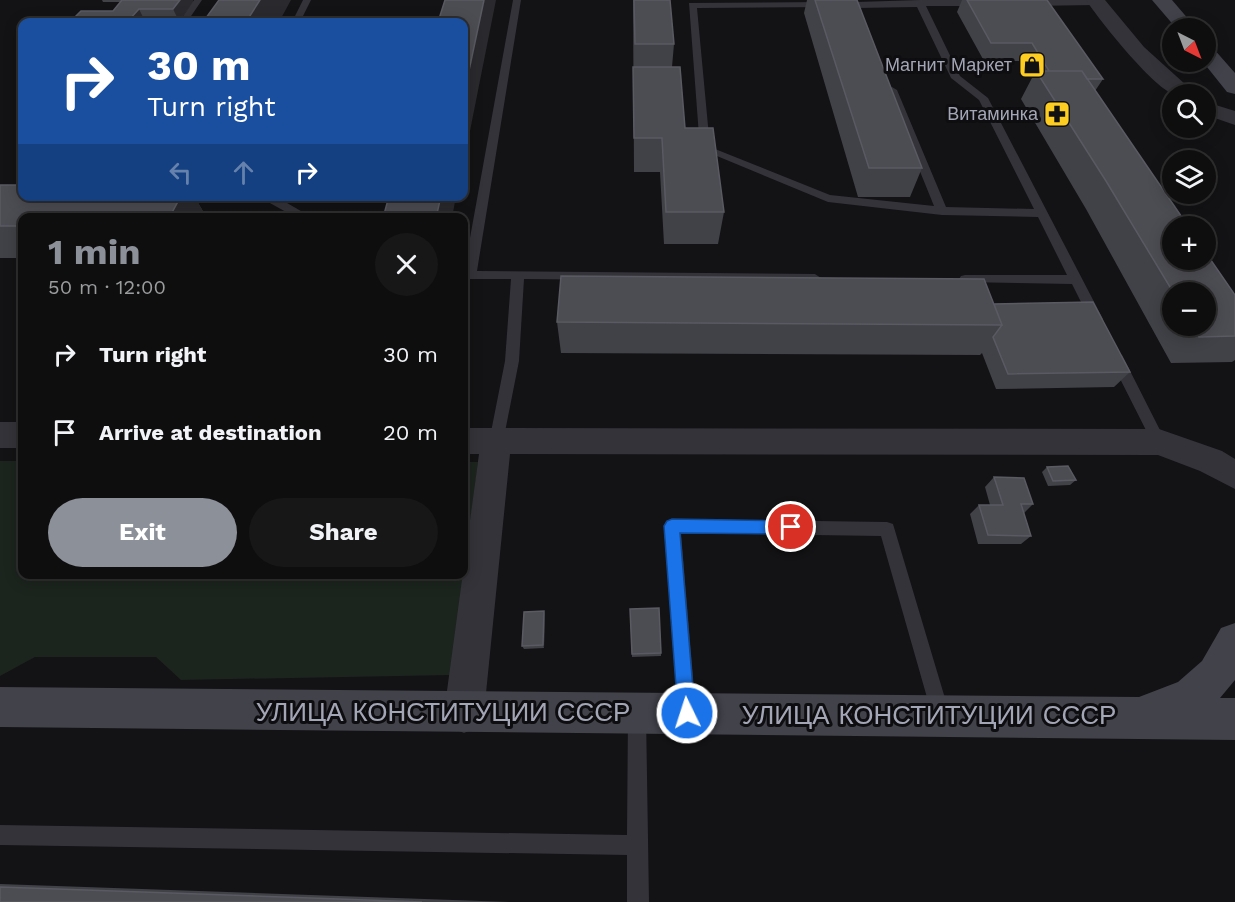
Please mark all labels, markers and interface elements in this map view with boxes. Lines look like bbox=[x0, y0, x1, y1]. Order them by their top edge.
north arrow bbox=[1162, 18, 1216, 72]
map controls bbox=[1162, 18, 1216, 336]
text: 30 m bbox=[147, 41, 251, 90]
icon: right bbox=[48, 42, 126, 120]
shop icon: Магнит Маркет bbox=[1017, 50, 1047, 80]
place label: Магнит Маркет bbox=[885, 54, 1012, 75]
button: search bbox=[1162, 84, 1216, 138]
text: Turn right bbox=[147, 91, 276, 123]
pharmacy icon: Витаминка bbox=[1042, 99, 1072, 129]
place label: Витаминка bbox=[947, 103, 1039, 124]
button: layers bbox=[1162, 150, 1216, 204]
icon: left bbox=[164, 156, 197, 189]
icon: ahead bbox=[227, 156, 260, 189]
icon: right bbox=[290, 156, 323, 189]
button: + bbox=[1162, 216, 1216, 270]
text: 1 min bbox=[48, 231, 140, 273]
button: close bbox=[375, 233, 438, 296]
text: 50 m · 12:00 bbox=[48, 275, 166, 299]
button: − bbox=[1162, 282, 1216, 336]
icon: right bbox=[48, 338, 81, 371]
text: Turn right bbox=[99, 342, 206, 367]
text: 30 m bbox=[383, 342, 438, 367]
icon: arrive bbox=[48, 416, 81, 449]
text: Arrive at destination bbox=[99, 420, 322, 445]
text: 20 m bbox=[383, 420, 438, 445]
button: Exit bbox=[48, 498, 237, 567]
button: Share bbox=[249, 498, 438, 567]
pin bbox=[765, 501, 816, 552]
icon: arrive bbox=[774, 510, 807, 543]
position arrow bbox=[655, 681, 719, 745]
street label: УЛИЦА КОНСТИТУЦИИ СССР bbox=[256, 697, 630, 727]
street label: УЛИЦА КОНСТИТУЦИИ СССР bbox=[742, 700, 1116, 730]

